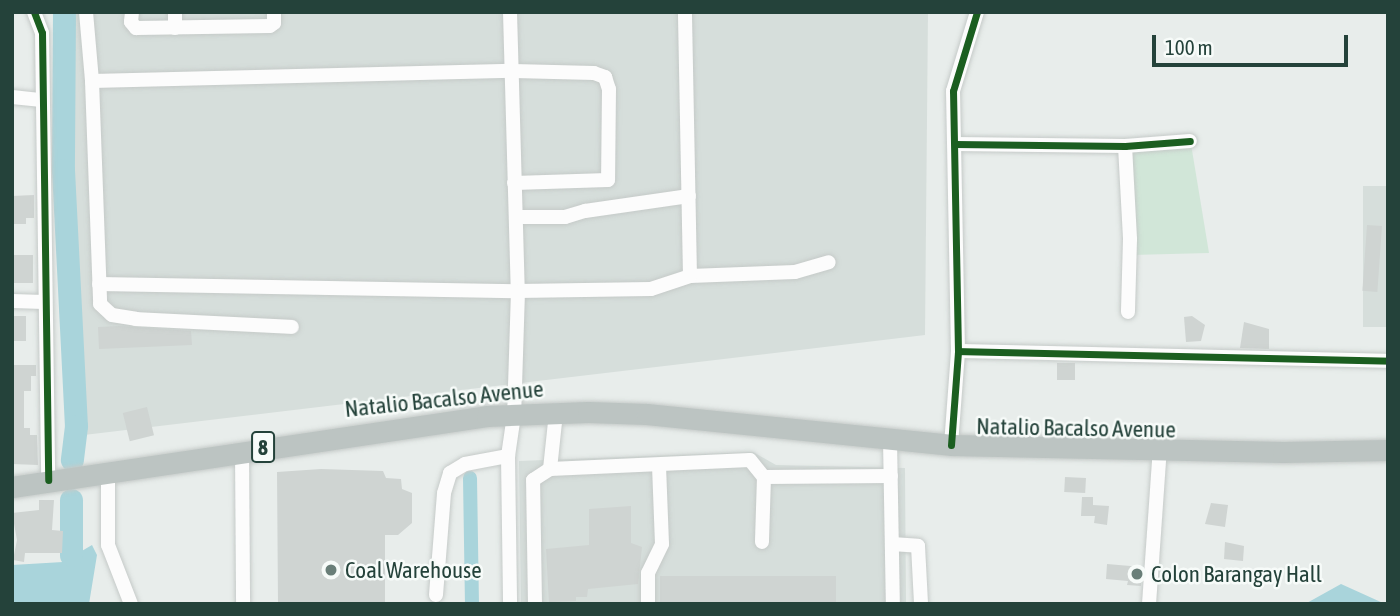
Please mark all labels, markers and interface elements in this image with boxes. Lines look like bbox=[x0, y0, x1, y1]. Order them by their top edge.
scale bar bbox=[1155, 21, 1351, 65]
text: 100 m bbox=[1165, 35, 1213, 59]
street label: Natalio Bacalso Avenue bbox=[343, 375, 545, 423]
street label: Natalio Bacalso Avenue bbox=[976, 412, 1176, 444]
road number: 8 bbox=[251, 430, 275, 464]
place label: Coal Warehouse bbox=[345, 556, 482, 584]
place label: Colon Barangay Hall bbox=[1151, 560, 1322, 588]
marker: Coal Warehouse bbox=[323, 562, 339, 578]
marker: Colon Barangay Hall bbox=[1129, 566, 1145, 582]

